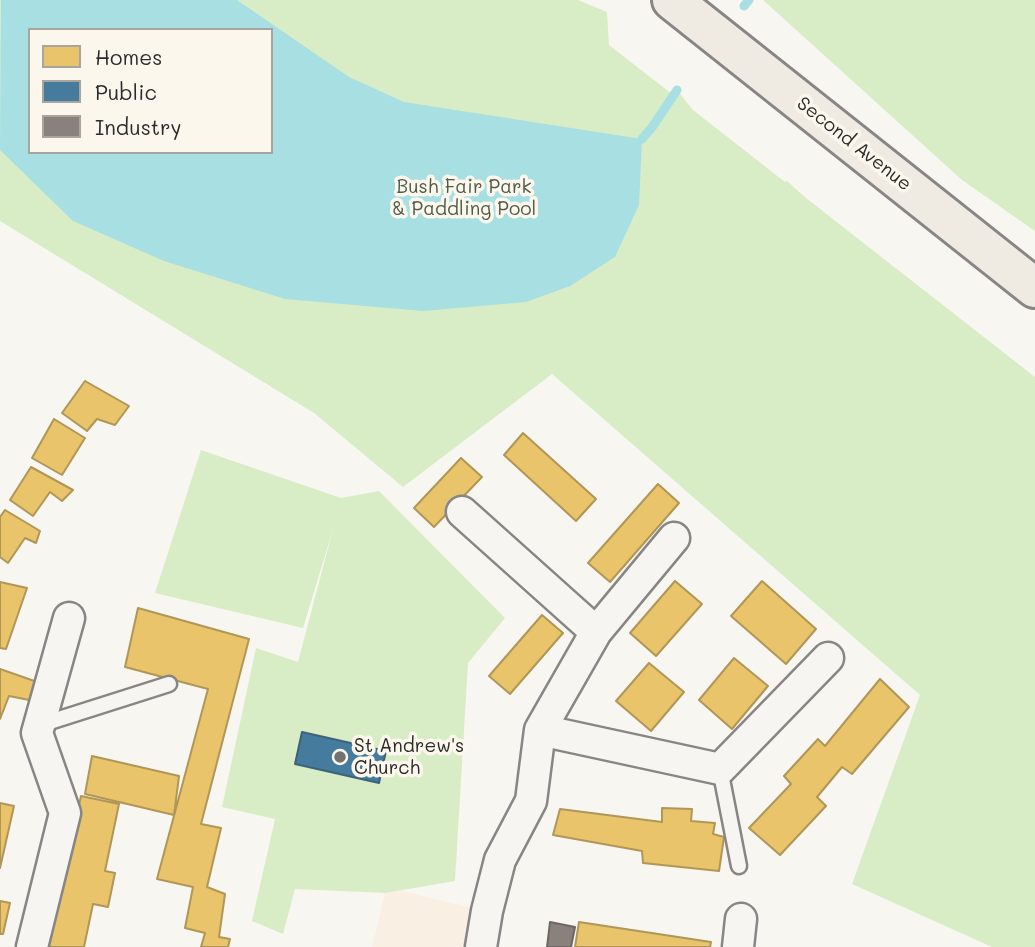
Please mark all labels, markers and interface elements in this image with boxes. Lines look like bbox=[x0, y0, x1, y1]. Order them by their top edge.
legend bbox=[28, 28, 273, 154]
text: Homes bbox=[95, 43, 162, 70]
text: Public bbox=[95, 78, 157, 105]
street label: Second Avenue bbox=[792, 92, 916, 196]
text: Industry bbox=[95, 113, 182, 140]
park label: Bush Fair Park & Paddling Pool bbox=[392, 176, 536, 220]
place label: St Andrew's Church bbox=[354, 735, 464, 779]
marker: St Andrew's Church bbox=[332, 749, 348, 765]

